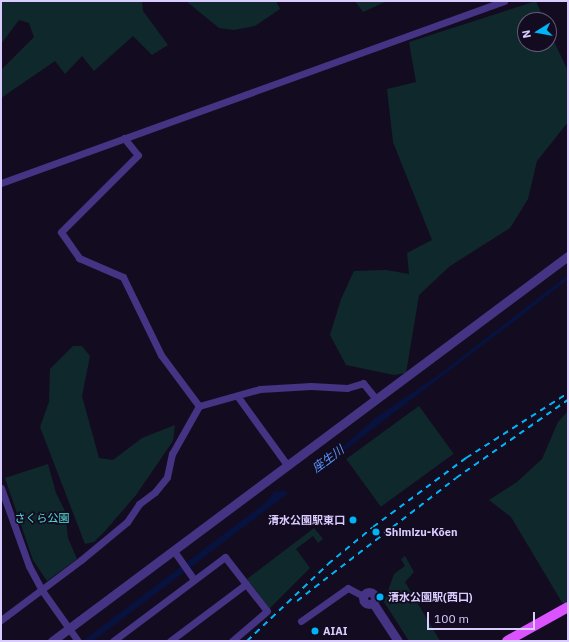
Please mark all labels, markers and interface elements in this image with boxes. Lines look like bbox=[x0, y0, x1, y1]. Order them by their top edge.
north arrow bbox=[517, 12, 557, 52]
text: N bbox=[519, 29, 534, 39]
water label: 座生川 bbox=[309, 442, 347, 476]
park label: さくら公園 bbox=[15, 511, 69, 525]
place label: 清水公園駅東口 bbox=[268, 513, 345, 527]
marker: 清水公園駅東口 bbox=[348, 515, 358, 525]
place label: Shimizu-Kōen bbox=[385, 525, 458, 539]
marker: Shimizu-Kōen bbox=[370, 526, 382, 538]
place label: 清水公園駅(西口) bbox=[388, 590, 472, 604]
marker: 清水公園駅(西口) bbox=[375, 592, 385, 602]
scale bar bbox=[429, 604, 537, 630]
text: 100 m bbox=[434, 611, 469, 626]
place label: AIAI bbox=[323, 624, 348, 638]
marker: AIAI bbox=[310, 626, 320, 636]

